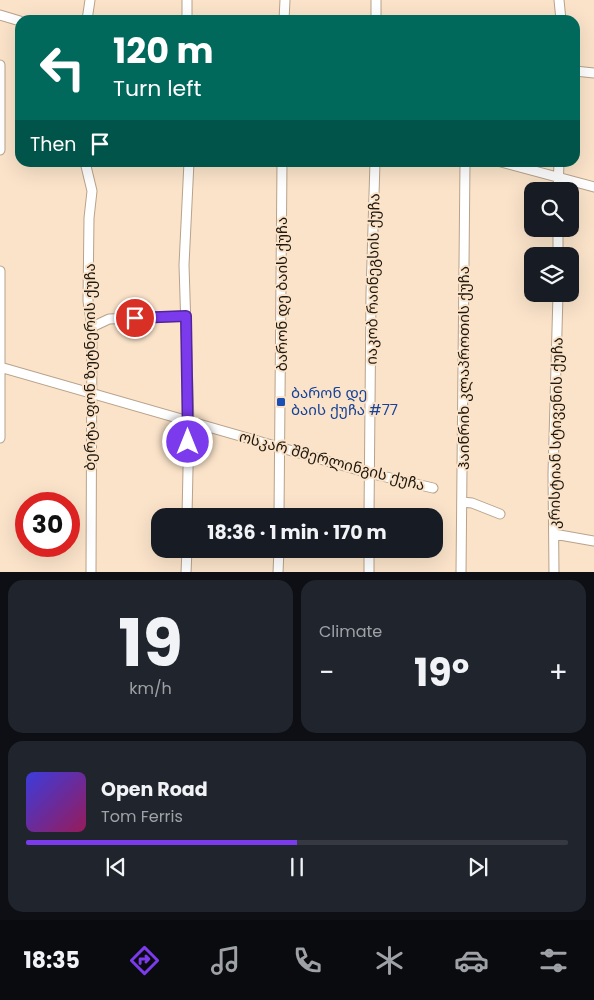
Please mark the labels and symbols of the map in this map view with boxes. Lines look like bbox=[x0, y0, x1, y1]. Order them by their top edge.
street label: იაკობ რაინეგსის ქუჩა bbox=[361, 193, 384, 365]
street label: ბარონ დე ბაის ქუჩა bbox=[271, 217, 292, 371]
street label: ბერტა ფონ ზუტნერის ქუჩა bbox=[79, 263, 100, 471]
street label: ჰაინრიხ კლაპროთის ქუჩა bbox=[453, 266, 474, 470]
pin bbox=[114, 297, 156, 339]
street label: კრისტიან სტივენის ქუჩა bbox=[543, 337, 568, 529]
place label: ბარონ დე ბაის ქუჩა #77 bbox=[291, 382, 398, 420]
marker: ბარონ დე ბაის ქუჩა #77 bbox=[275, 396, 287, 408]
position arrow bbox=[161, 415, 213, 467]
street label: ოსკარ შმერლინგის ქუჩა bbox=[237, 426, 427, 495]
speed limit sign: 30 bbox=[15, 492, 80, 557]

